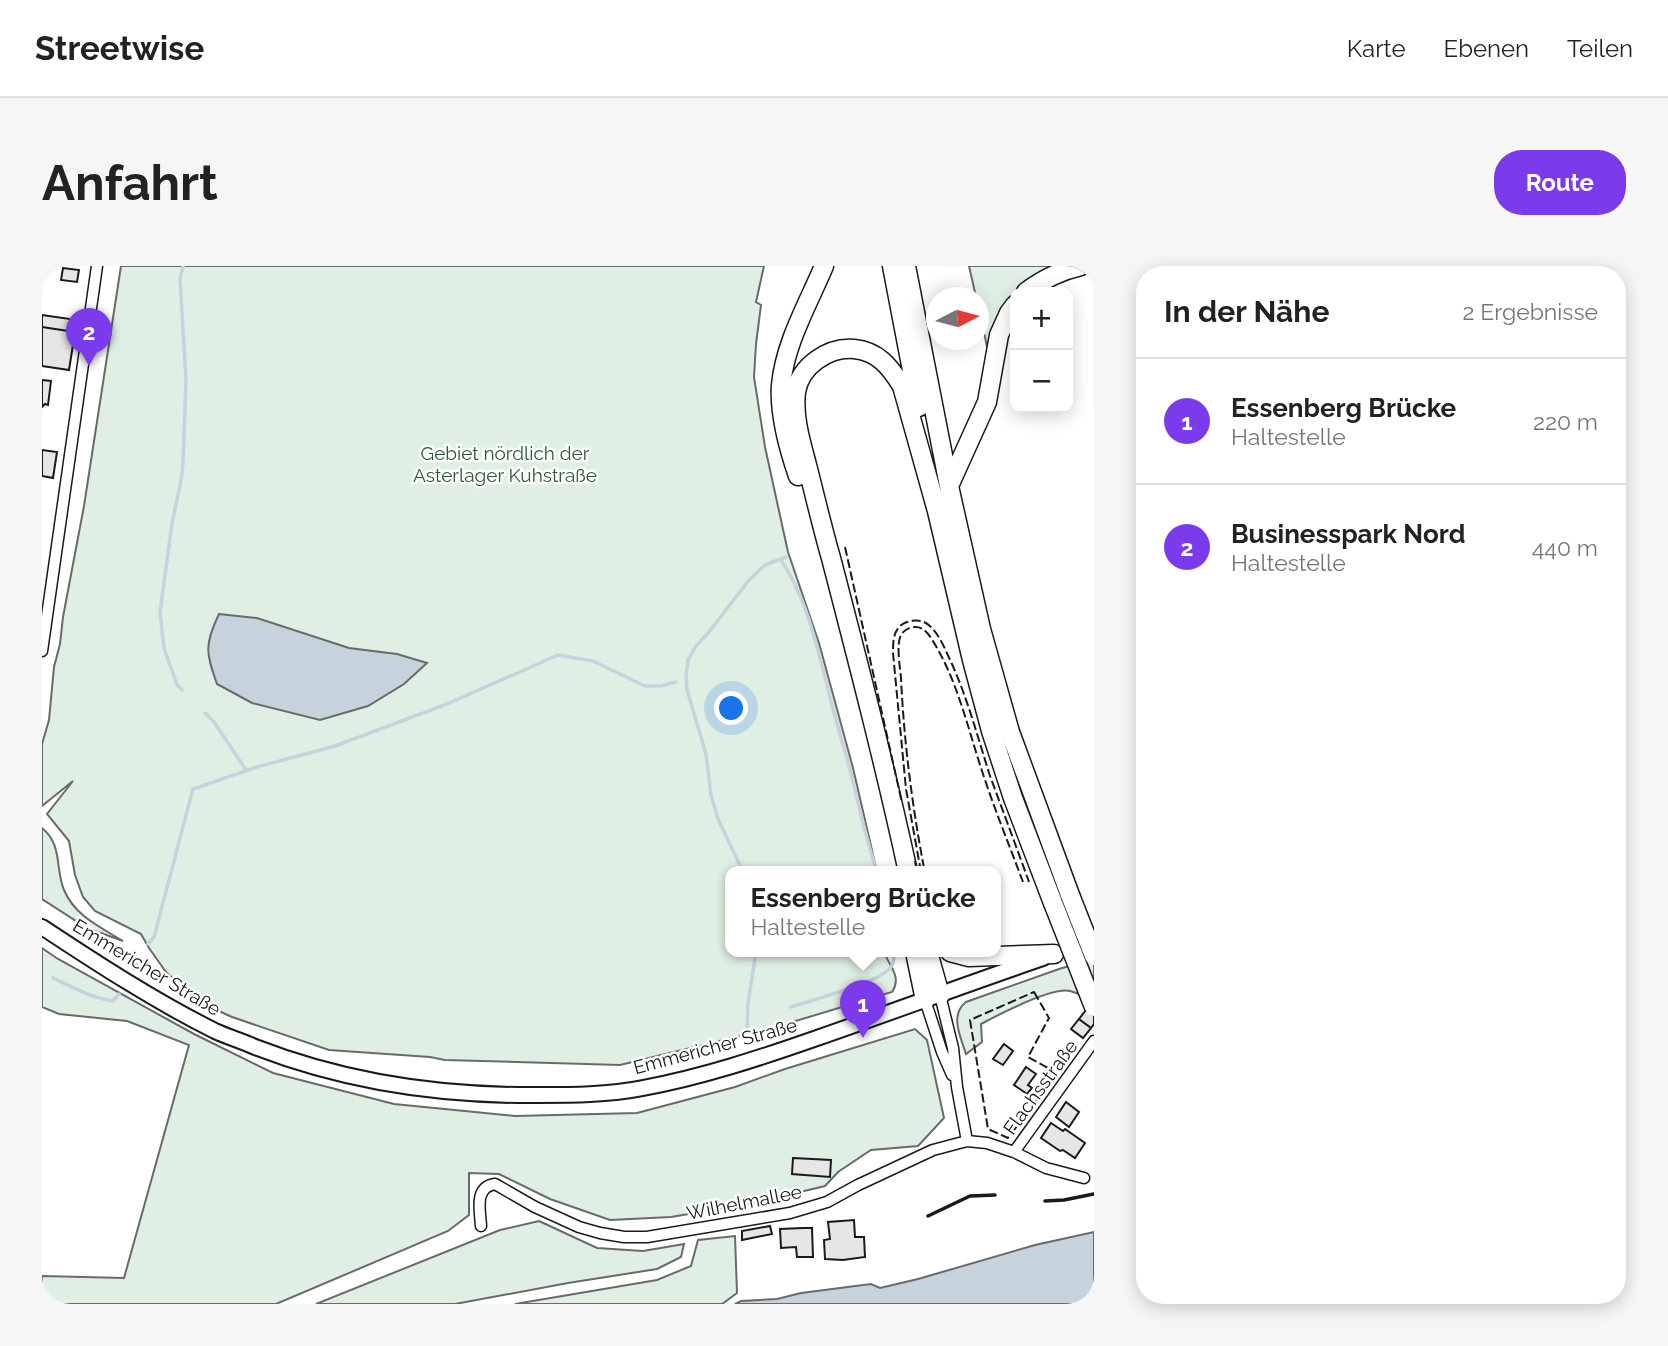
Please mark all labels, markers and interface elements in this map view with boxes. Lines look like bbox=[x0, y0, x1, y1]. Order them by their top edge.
text: Streetwise bbox=[35, 29, 204, 68]
text: Karte bbox=[1347, 34, 1406, 63]
text: Ebenen bbox=[1444, 34, 1529, 63]
text: Teilen bbox=[1567, 34, 1633, 63]
button: Route bbox=[1494, 150, 1626, 215]
text: Anfahrt bbox=[42, 154, 218, 211]
north arrow bbox=[926, 287, 989, 350]
map controls bbox=[1010, 287, 1073, 413]
button: + bbox=[1010, 287, 1073, 350]
text: In der Nähe bbox=[1164, 294, 1329, 329]
text: 2 Ergebnisse bbox=[1462, 298, 1598, 325]
pin: 2 bbox=[66, 308, 112, 366]
button: − bbox=[1010, 350, 1073, 413]
text: Essenberg Brücke bbox=[1231, 393, 1456, 423]
text: 1 bbox=[1181, 408, 1193, 435]
text: 220 m bbox=[1533, 408, 1598, 435]
text: Haltestelle bbox=[1231, 423, 1346, 450]
park label: Gebiet nördlich der Asterlager Kuhstraße bbox=[413, 442, 597, 486]
text: Businesspark Nord bbox=[1231, 519, 1465, 549]
text: 2 bbox=[1181, 534, 1193, 561]
text: 440 m bbox=[1532, 534, 1598, 561]
text: Haltestelle bbox=[1231, 549, 1346, 576]
your location bbox=[714, 691, 748, 725]
popup bbox=[725, 866, 1001, 957]
text: Essenberg Brücke bbox=[750, 883, 976, 913]
text: Haltestelle bbox=[750, 913, 865, 940]
street label: Emmericher Straße bbox=[69, 914, 225, 1020]
pin: 1 bbox=[840, 980, 886, 1038]
street label: Emmericher Straße bbox=[631, 1014, 799, 1078]
street label: Flachsstraße bbox=[998, 1035, 1082, 1139]
street label: Wilhelmallee bbox=[684, 1180, 804, 1224]

